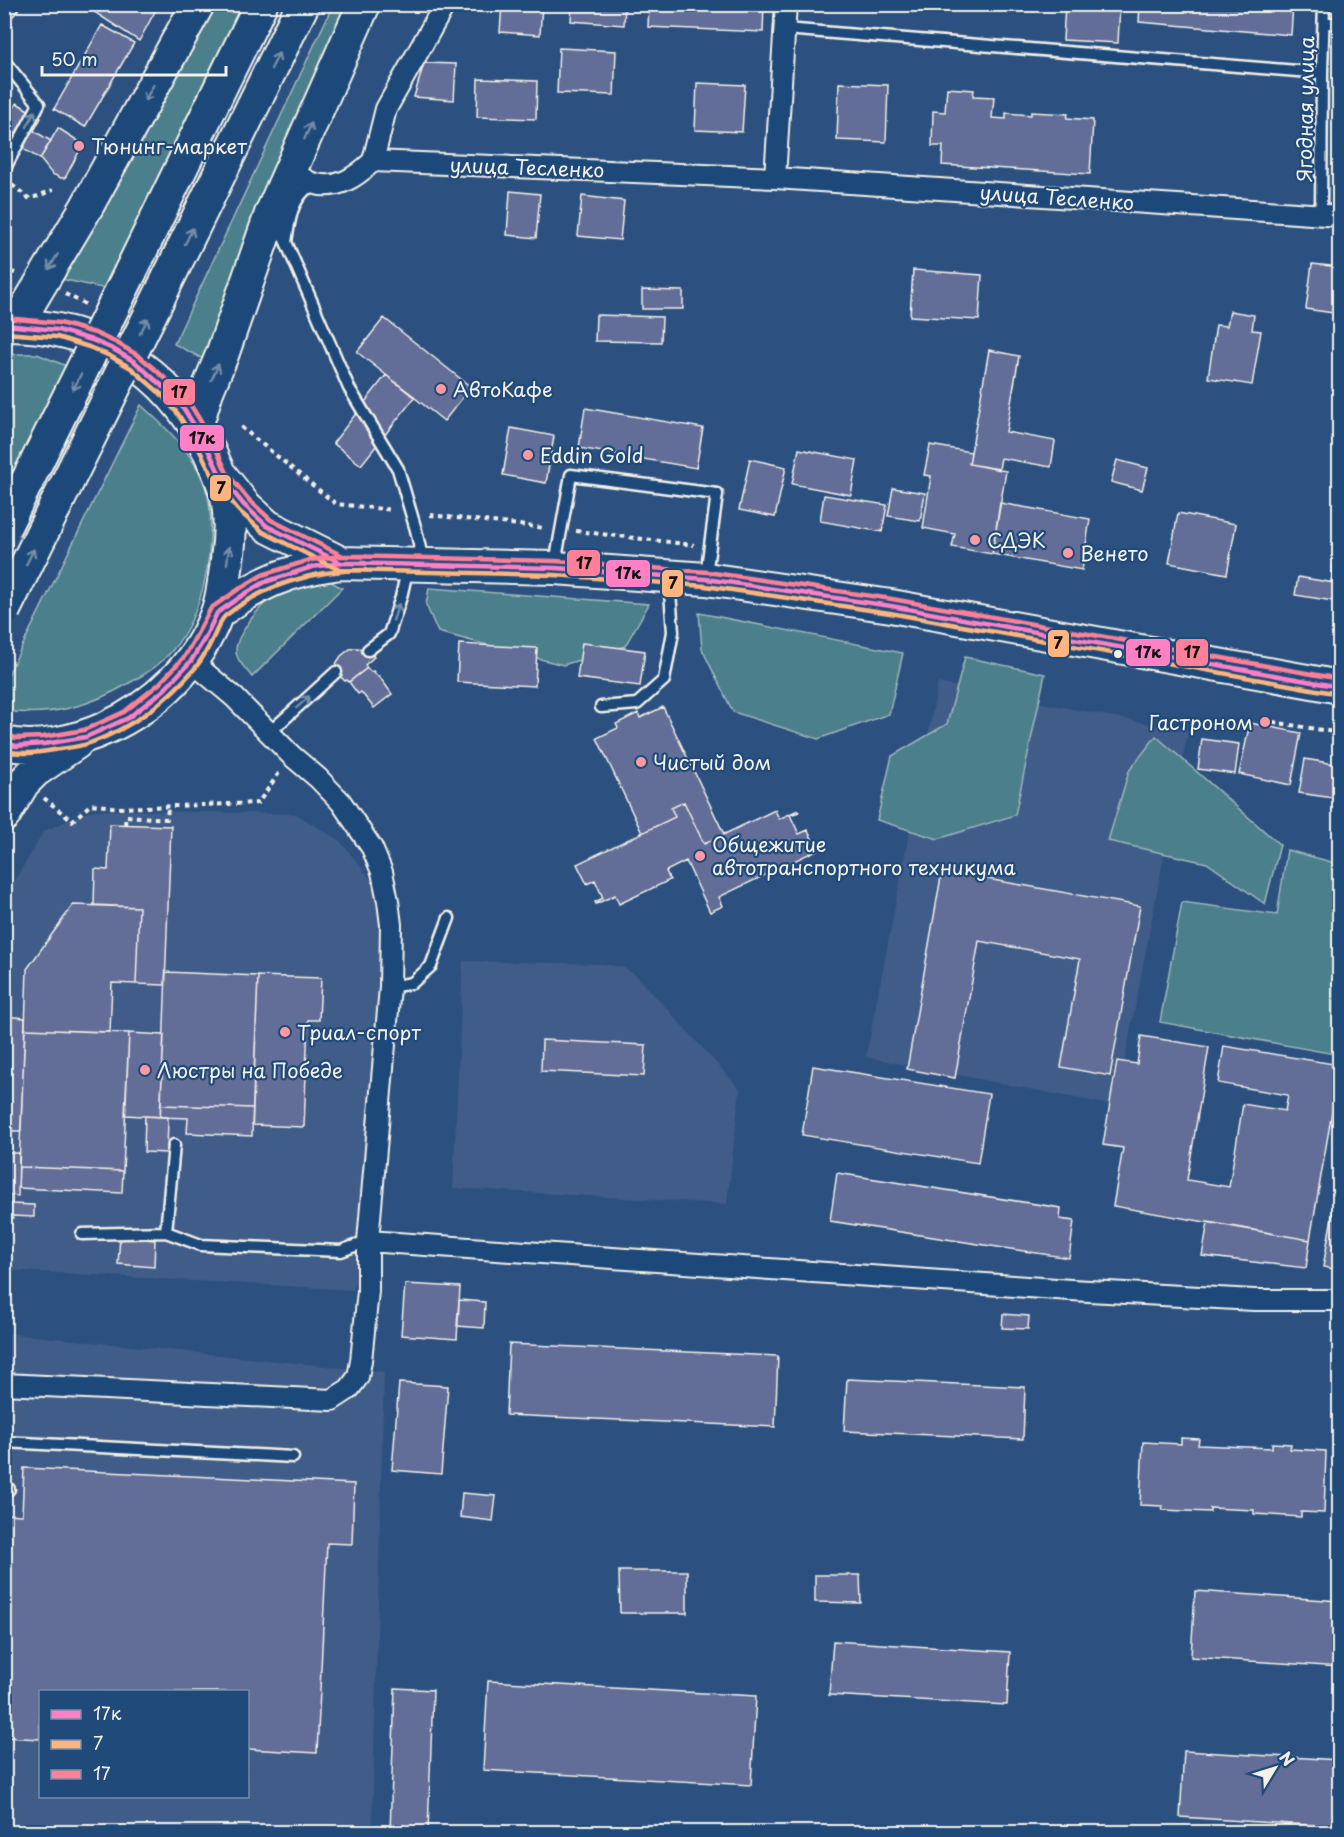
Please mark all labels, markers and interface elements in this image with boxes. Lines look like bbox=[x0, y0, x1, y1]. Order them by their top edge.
street label: Ягодная улица bbox=[1289, 35, 1321, 182]
scale bar bbox=[42, 39, 226, 77]
text: 50 m bbox=[51, 45, 98, 72]
one-way arrow bbox=[270, 53, 282, 71]
one-way arrow bbox=[143, 83, 154, 101]
one-way arrow bbox=[26, 110, 38, 128]
one-way arrow bbox=[303, 123, 315, 141]
place label: Тюнинг-маркет bbox=[91, 131, 247, 161]
marker: Тюнинг-маркет bbox=[72, 139, 86, 153]
street label: улица Тесленко bbox=[449, 149, 605, 185]
street label: улица Тесленко bbox=[979, 177, 1135, 217]
one-way arrow bbox=[184, 227, 196, 245]
one-way arrow bbox=[47, 253, 59, 270]
one-way arrow bbox=[138, 318, 150, 335]
one-way arrow bbox=[210, 363, 221, 381]
one-way arrow bbox=[71, 373, 82, 391]
place label: АвтоКафе bbox=[453, 374, 553, 404]
line badge: 17 bbox=[162, 378, 196, 406]
text: 17 bbox=[171, 379, 188, 403]
marker: АвтоКафе bbox=[434, 382, 448, 396]
line badge: 17к bbox=[179, 424, 225, 452]
text: 17к bbox=[189, 425, 216, 449]
place label: Eddin Gold bbox=[540, 440, 643, 470]
marker: Eddin Gold bbox=[521, 448, 535, 462]
line badge: 7 bbox=[209, 474, 232, 502]
text: 7 bbox=[216, 475, 226, 499]
place label: СДЭК bbox=[987, 525, 1046, 555]
marker: СДЭК bbox=[968, 533, 982, 547]
place label: Венето bbox=[1080, 538, 1148, 568]
one-way arrow bbox=[222, 546, 233, 566]
marker: Венето bbox=[1061, 546, 1075, 560]
one-way arrow bbox=[25, 549, 37, 567]
line badge: 17 bbox=[566, 549, 601, 577]
text: 17 bbox=[576, 550, 593, 574]
line badge: 17к bbox=[605, 559, 651, 588]
text: 17к bbox=[615, 560, 642, 584]
line badge: 7 bbox=[661, 569, 684, 598]
text: 7 bbox=[668, 570, 678, 594]
one-way arrow bbox=[392, 603, 403, 622]
line badge: 7 bbox=[1047, 629, 1070, 658]
text: 7 bbox=[1053, 630, 1063, 654]
line badge: 17к bbox=[1125, 638, 1171, 667]
line badge: 17 bbox=[1175, 638, 1209, 667]
text: 17к bbox=[1135, 639, 1162, 663]
text: 17 bbox=[1184, 639, 1201, 663]
unlabelled marker bbox=[1112, 648, 1124, 660]
one-way arrow bbox=[295, 695, 310, 709]
place label: Гастроном bbox=[1149, 707, 1253, 737]
marker: Гастроном bbox=[1258, 715, 1272, 729]
place label: Чистый дом bbox=[653, 747, 771, 777]
marker: Чистый дом bbox=[634, 755, 648, 769]
place label: Общежитие автотранспортного техникума bbox=[712, 829, 1017, 882]
marker: Общежитие автотранспортного техникума bbox=[693, 849, 707, 863]
place label: Триал-спорт bbox=[297, 1017, 421, 1047]
marker: Триал-спорт bbox=[278, 1025, 292, 1039]
place label: Люстры на Победе bbox=[157, 1055, 343, 1085]
marker: Люстры на Победе bbox=[138, 1063, 152, 1077]
legend bbox=[39, 1690, 249, 1798]
text: 17к bbox=[93, 1699, 122, 1726]
text: 7 bbox=[93, 1729, 103, 1756]
north arrow bbox=[1245, 1738, 1305, 1798]
text: N bbox=[1274, 1746, 1301, 1771]
text: 17 bbox=[93, 1759, 111, 1786]

